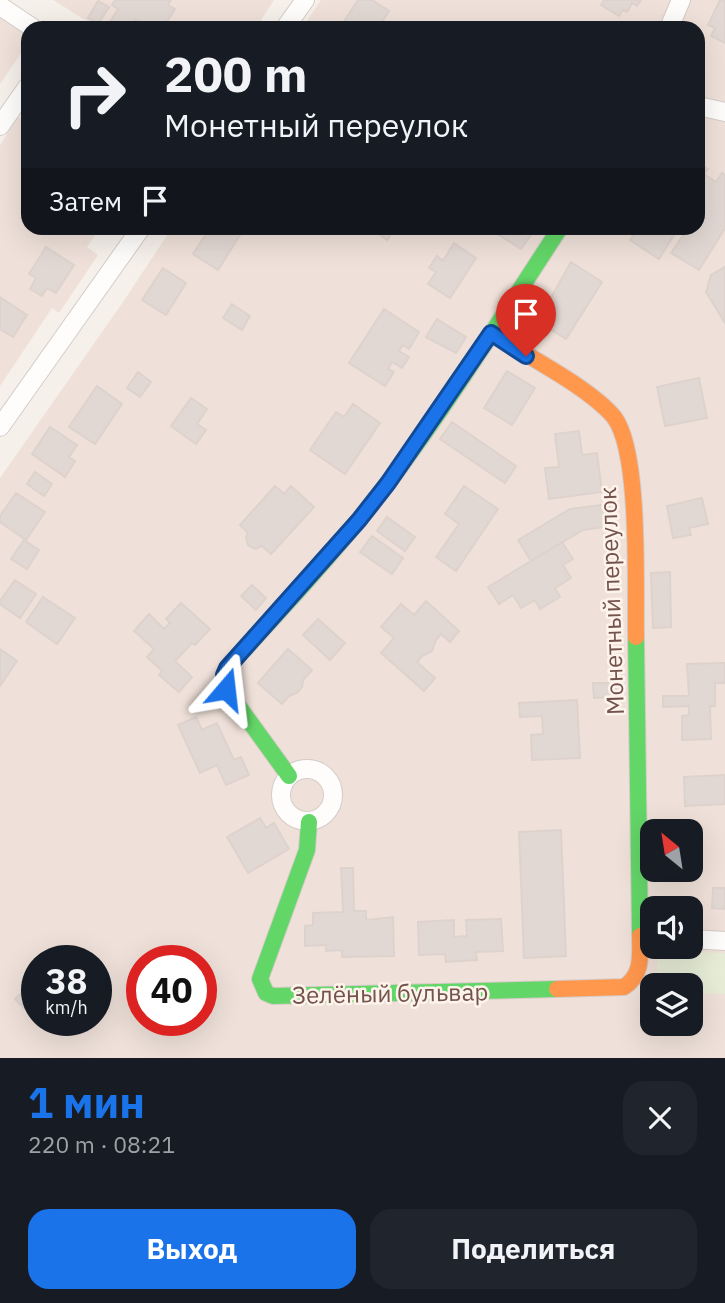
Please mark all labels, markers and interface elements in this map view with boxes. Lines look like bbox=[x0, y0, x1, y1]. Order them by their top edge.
text: 200 m bbox=[164, 42, 308, 105]
icon: right bbox=[49, 49, 140, 140]
text: Монетный переулок bbox=[164, 104, 468, 146]
icon: arrive bbox=[136, 182, 174, 220]
text: Затем bbox=[49, 184, 122, 218]
pin bbox=[496, 284, 556, 356]
icon: arrive bbox=[507, 295, 545, 333]
street label: Монетный переулок bbox=[591, 486, 631, 716]
position arrow bbox=[189, 652, 263, 726]
north arrow bbox=[640, 819, 704, 882]
map controls bbox=[640, 819, 703, 1036]
button: sound bbox=[640, 896, 703, 959]
speed limit sign: 40 bbox=[126, 945, 217, 1036]
text: 38 bbox=[45, 958, 88, 1004]
button: layers bbox=[640, 973, 703, 1036]
street label: Зелёный бульвар bbox=[292, 975, 488, 1011]
text: km/h bbox=[45, 996, 88, 1019]
text: 1 мин bbox=[28, 1075, 145, 1130]
button: close bbox=[623, 1081, 697, 1155]
text: 220 m · 08:21 bbox=[28, 1129, 175, 1159]
button: Выход bbox=[28, 1209, 356, 1289]
button: Поделиться bbox=[370, 1209, 697, 1289]

